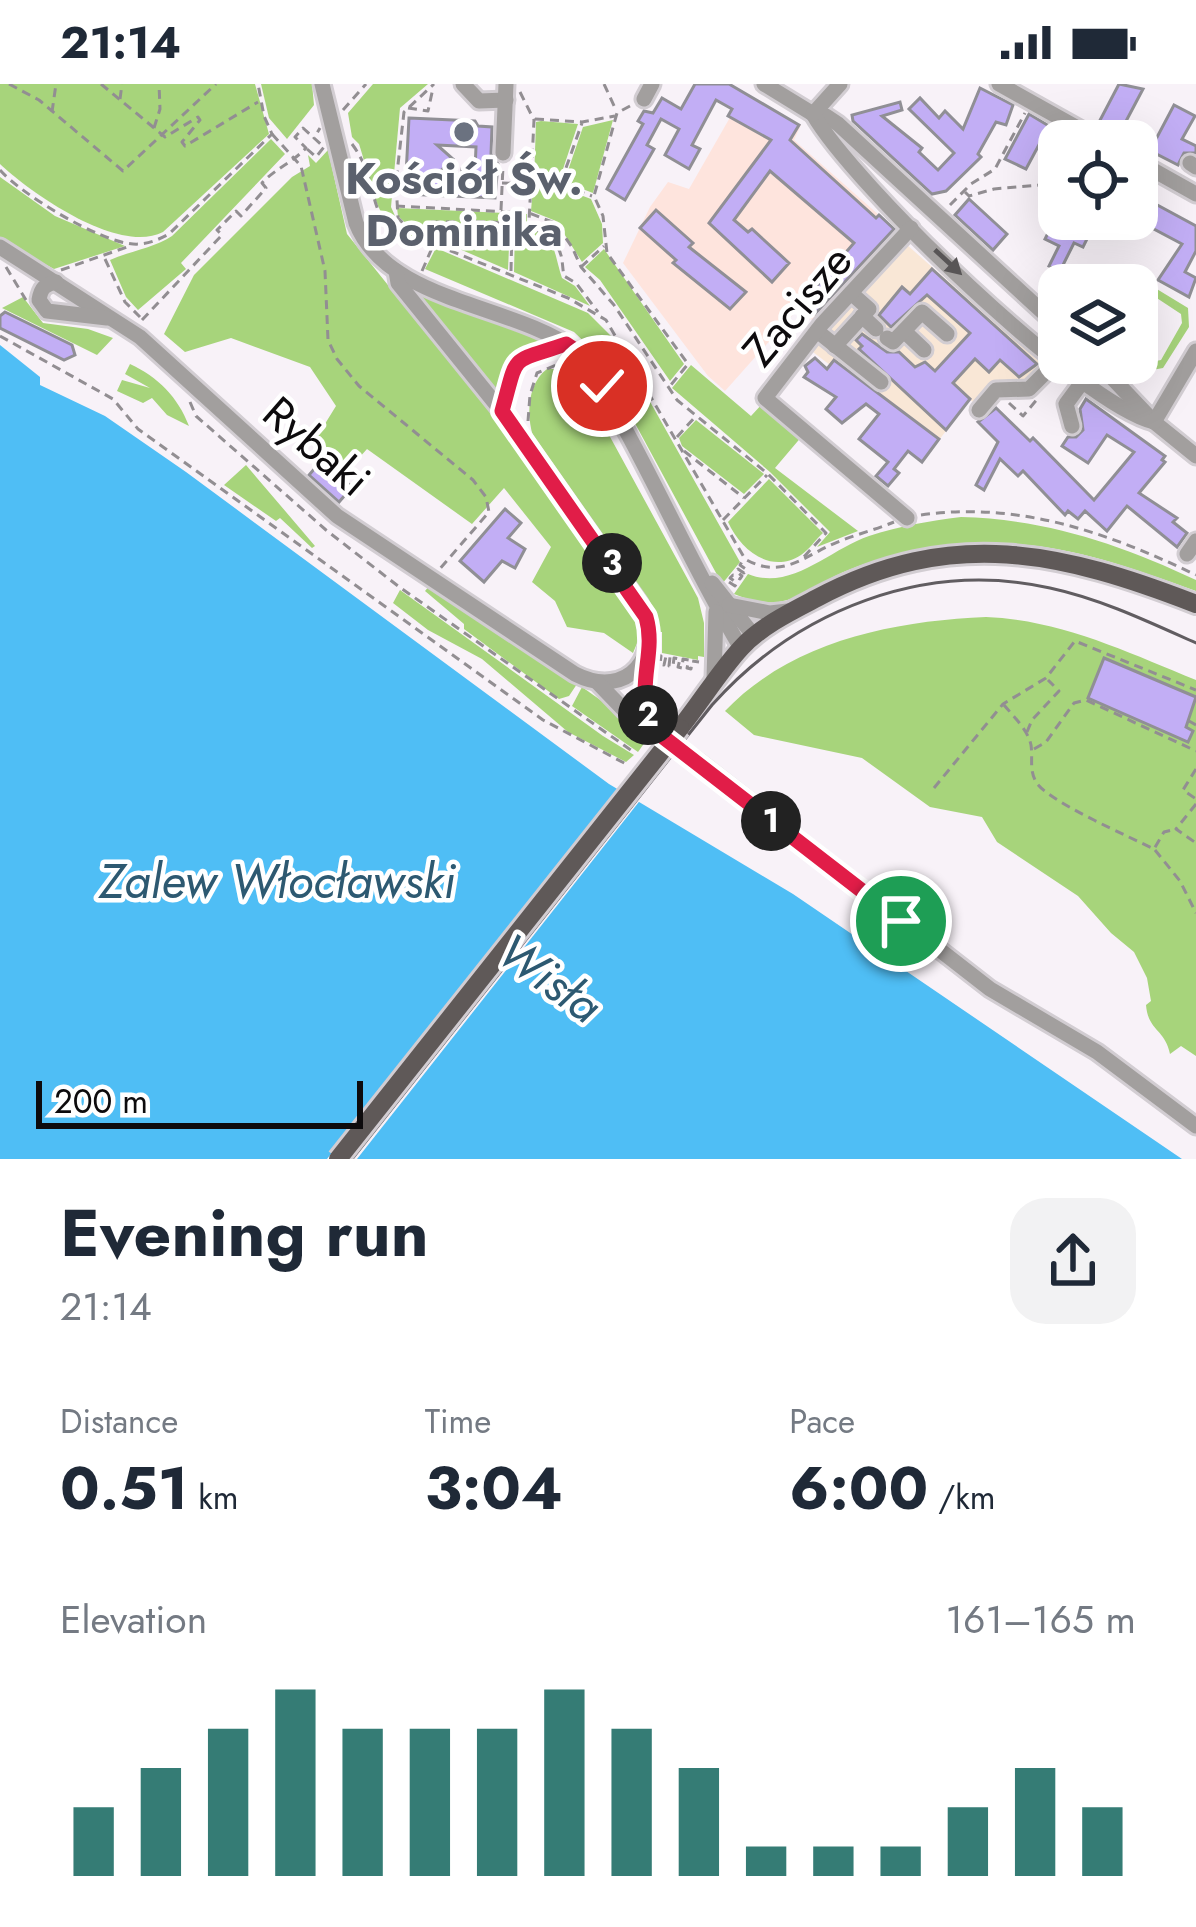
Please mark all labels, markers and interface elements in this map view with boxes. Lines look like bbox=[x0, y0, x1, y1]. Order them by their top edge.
text: 21:14 bbox=[60, 10, 181, 75]
marker: Kościół Św. Dominika bbox=[451, 119, 477, 145]
map controls bbox=[1038, 120, 1158, 384]
button: locate bbox=[1038, 120, 1158, 240]
place label: Kościół Św. Dominika bbox=[345, 146, 583, 263]
street label: Zacisze bbox=[727, 231, 868, 380]
one-way arrow bbox=[933, 248, 962, 276]
button: layers bbox=[1038, 264, 1158, 384]
pin bbox=[551, 335, 653, 437]
icon: check bbox=[569, 353, 635, 419]
street label: Rybaki bbox=[249, 381, 385, 512]
pin: 3 bbox=[582, 533, 642, 593]
text: 3 bbox=[602, 539, 622, 586]
pin: 2 bbox=[618, 685, 678, 745]
text: 2 bbox=[637, 691, 659, 738]
pin: 1 bbox=[741, 791, 801, 851]
text: 1 bbox=[763, 797, 779, 844]
water label: Zalew Włocławski bbox=[98, 847, 456, 916]
pin bbox=[850, 870, 952, 972]
icon: arrive bbox=[868, 888, 934, 954]
water label: Wisła bbox=[483, 917, 616, 1040]
scale bar bbox=[36, 1075, 363, 1128]
text: 200 m bbox=[54, 1078, 148, 1125]
text: Evening run bbox=[60, 1185, 429, 1281]
button: share bbox=[1010, 1198, 1136, 1324]
text: 21:14 bbox=[60, 1278, 152, 1335]
text: Distance bbox=[60, 1398, 178, 1445]
text: Time bbox=[425, 1398, 491, 1445]
text: Pace bbox=[789, 1398, 855, 1445]
text: 0.51 bbox=[60, 1445, 188, 1532]
text: 3:04 bbox=[425, 1445, 563, 1532]
text: 6:00 bbox=[789, 1445, 928, 1532]
text: km bbox=[188, 1474, 238, 1521]
text: /km bbox=[928, 1474, 995, 1521]
text: Elevation bbox=[60, 1591, 207, 1648]
text: 161–165 m bbox=[945, 1591, 1136, 1648]

